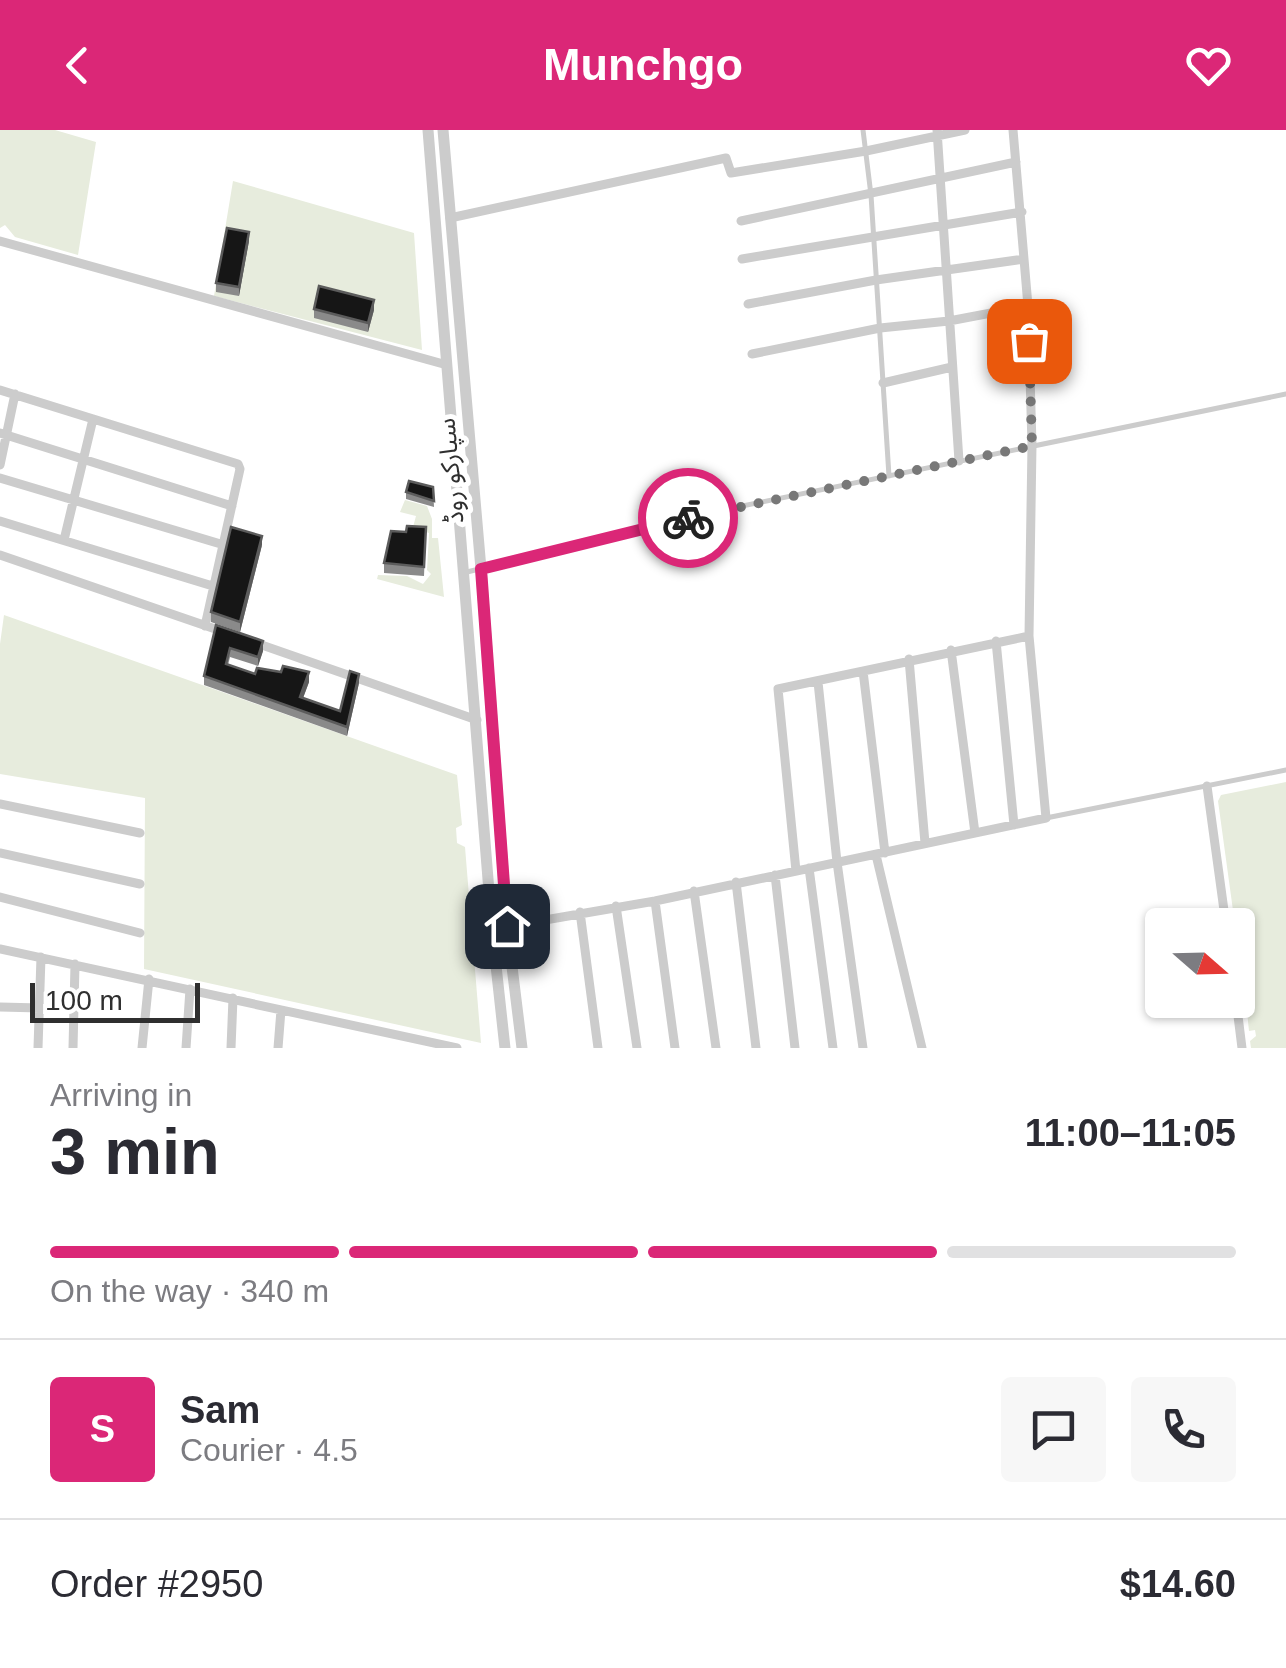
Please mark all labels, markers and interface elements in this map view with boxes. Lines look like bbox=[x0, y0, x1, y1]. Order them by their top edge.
icon: back bbox=[50, 38, 105, 93]
icon: heart bbox=[1181, 38, 1236, 93]
text: Munchgo bbox=[543, 39, 743, 90]
pin bbox=[987, 299, 1072, 384]
icon: bag bbox=[1002, 314, 1057, 369]
street label: سپارکو روڈ bbox=[431, 417, 471, 525]
courier bbox=[638, 468, 738, 568]
icon: bike bbox=[661, 491, 716, 546]
pin bbox=[465, 884, 550, 969]
icon: home bbox=[480, 899, 535, 954]
north arrow bbox=[1145, 908, 1255, 1018]
map controls bbox=[1145, 908, 1255, 1018]
scale bar bbox=[30, 978, 200, 1023]
text: 100 m bbox=[45, 985, 123, 1016]
text: Arriving in bbox=[50, 1077, 192, 1113]
text: 11:00–11:05 bbox=[1025, 1112, 1236, 1154]
text: 3 min bbox=[50, 1115, 220, 1188]
text: On the way · 340 m bbox=[50, 1273, 329, 1309]
button: chat bbox=[1001, 1377, 1106, 1482]
button: phone bbox=[1131, 1377, 1236, 1482]
text: Sam bbox=[180, 1389, 260, 1431]
text: S bbox=[90, 1408, 115, 1450]
text: Courier · 4.5 bbox=[180, 1432, 358, 1468]
text: Order #2950 bbox=[50, 1563, 263, 1605]
text: $14.60 bbox=[1120, 1563, 1236, 1605]

